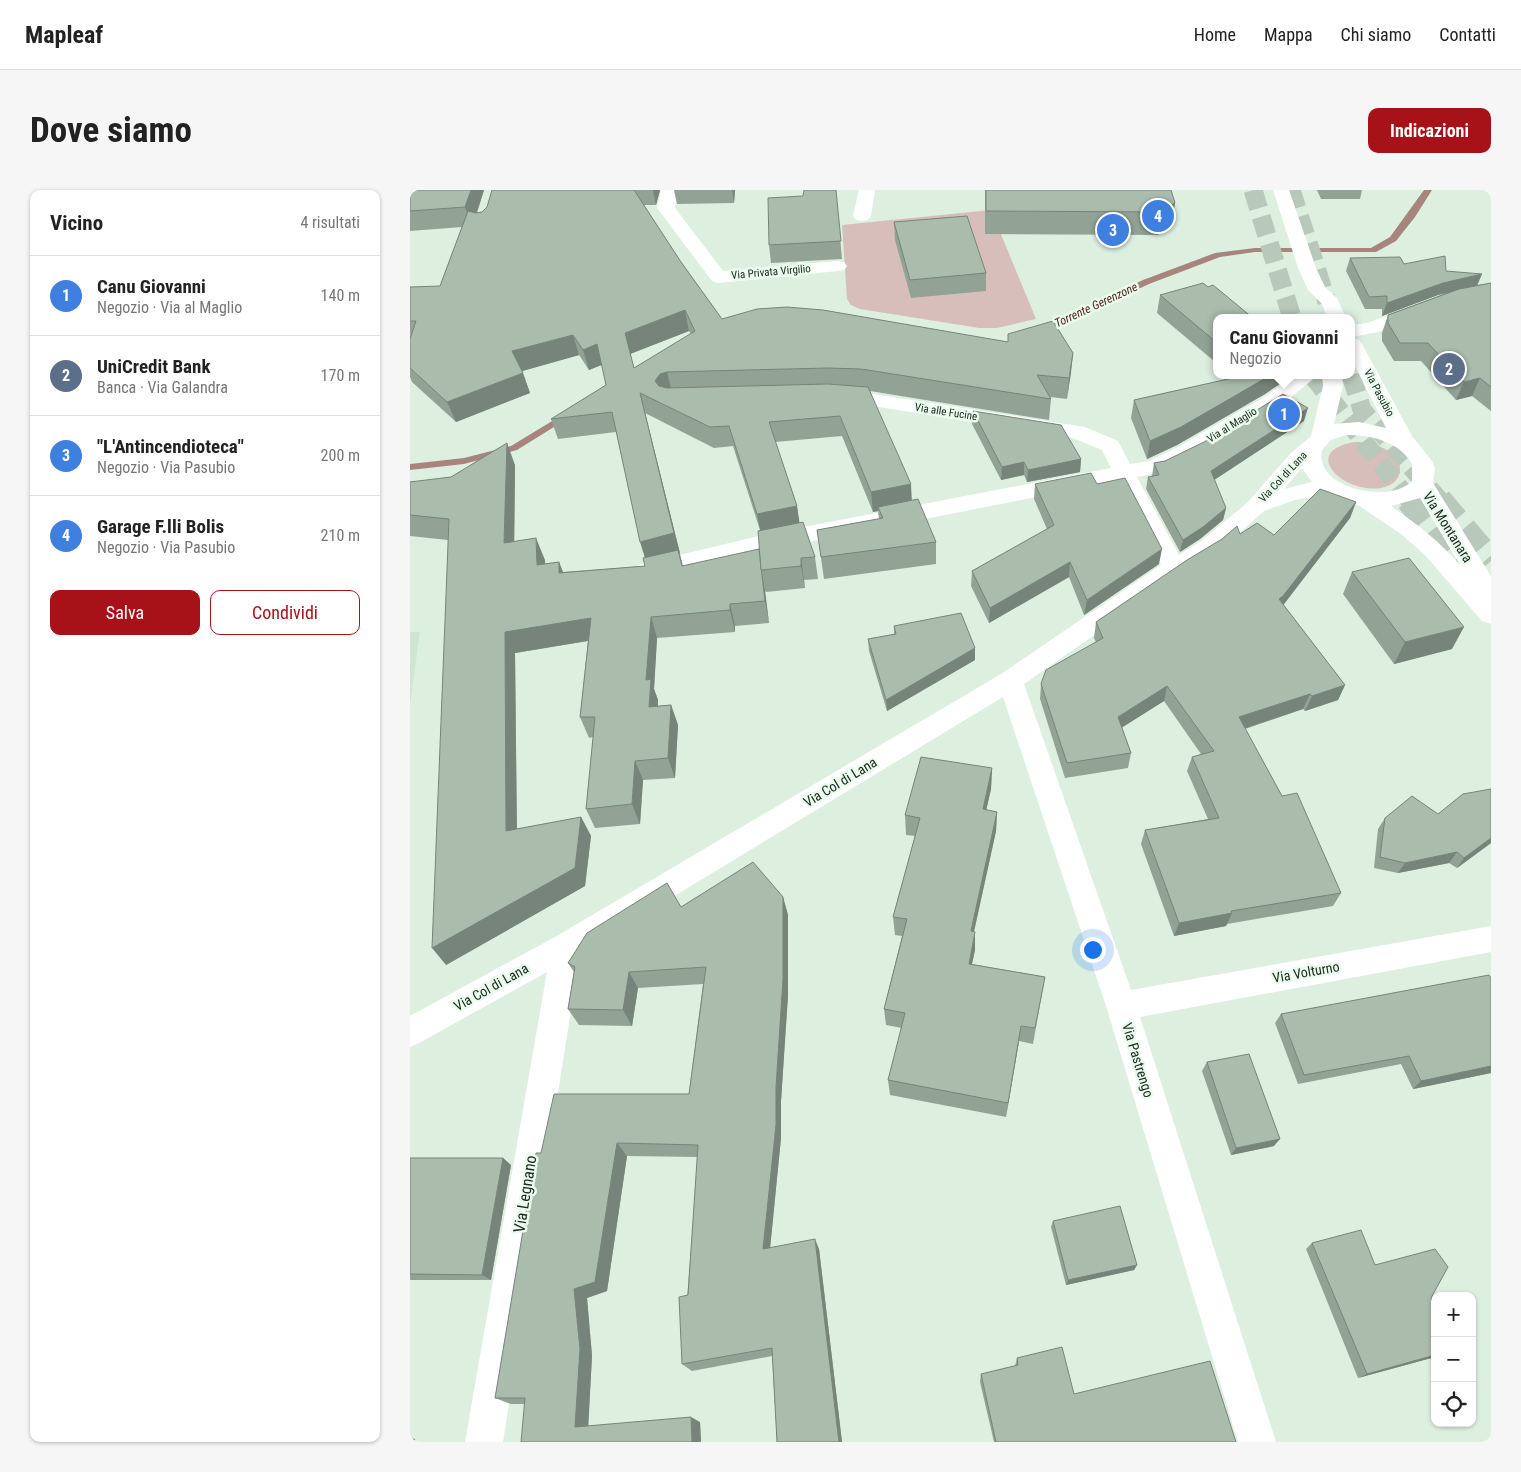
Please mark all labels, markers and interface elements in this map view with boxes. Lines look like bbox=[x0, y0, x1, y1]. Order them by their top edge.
text: Mapleaf bbox=[25, 21, 103, 49]
text: Home bbox=[1194, 24, 1236, 45]
text: Mappa bbox=[1264, 24, 1313, 45]
text: Chi siamo bbox=[1341, 24, 1411, 45]
text: Contatti bbox=[1439, 24, 1496, 45]
button: Indicazioni bbox=[1368, 108, 1491, 153]
text: Dove siamo bbox=[30, 110, 192, 151]
pin: 4 bbox=[1142, 197, 1174, 235]
text: Vicino bbox=[50, 211, 103, 235]
pin: 3 bbox=[1097, 211, 1129, 249]
text: 4 risultati bbox=[300, 213, 360, 232]
street label: Via Privata Virgilio bbox=[731, 262, 812, 282]
text: Canu Giovanni bbox=[97, 275, 206, 298]
water label: Torrente Gerenzone bbox=[1052, 279, 1140, 330]
text: 1 bbox=[62, 286, 70, 305]
text: 140 m bbox=[321, 286, 360, 305]
text: Negozio · Via al Maglio bbox=[97, 298, 242, 317]
popup bbox=[1213, 314, 1355, 379]
text: Canu Giovanni bbox=[1230, 326, 1338, 349]
text: Negozio bbox=[1230, 349, 1281, 368]
pin: 2 bbox=[1433, 350, 1465, 388]
text: UniCredit Bank bbox=[97, 355, 210, 378]
text: 2 bbox=[62, 366, 70, 385]
text: 170 m bbox=[321, 366, 360, 385]
street label: Via Pasubio bbox=[1361, 367, 1397, 419]
text: Banca · Via Galandra bbox=[97, 378, 228, 397]
pin: 1 bbox=[1268, 395, 1300, 433]
street label: Via alle Fucine bbox=[914, 401, 978, 423]
street label: Via al Maglio bbox=[1205, 404, 1260, 445]
text: "L'Antincendioteca" bbox=[97, 435, 244, 458]
text: 3 bbox=[62, 446, 70, 465]
text: 200 m bbox=[321, 446, 360, 465]
street label: Via Col di Lana bbox=[1256, 449, 1310, 505]
text: Negozio · Via Pasubio bbox=[97, 458, 235, 477]
street label: Via Montanara bbox=[1420, 489, 1476, 565]
text: Garage F.lli Bolis bbox=[97, 515, 224, 538]
text: 4 bbox=[62, 526, 70, 545]
text: 210 m bbox=[321, 526, 360, 545]
text: Negozio · Via Pasubio bbox=[97, 538, 235, 557]
button: Salva bbox=[50, 590, 200, 635]
button: Condividi bbox=[210, 590, 360, 635]
street label: Via Col di Lana bbox=[800, 754, 880, 810]
your location bbox=[1080, 937, 1106, 963]
street label: Via Volturno bbox=[1271, 958, 1341, 986]
street label: Via Col di Lana bbox=[451, 960, 531, 1014]
street label: Via Pastrengo bbox=[1119, 1021, 1157, 1099]
street label: Via Legnano bbox=[510, 1154, 540, 1234]
map controls bbox=[1431, 1292, 1476, 1427]
button: + bbox=[1431, 1292, 1476, 1337]
button: − bbox=[1431, 1337, 1476, 1382]
button: locate bbox=[1431, 1382, 1476, 1427]

